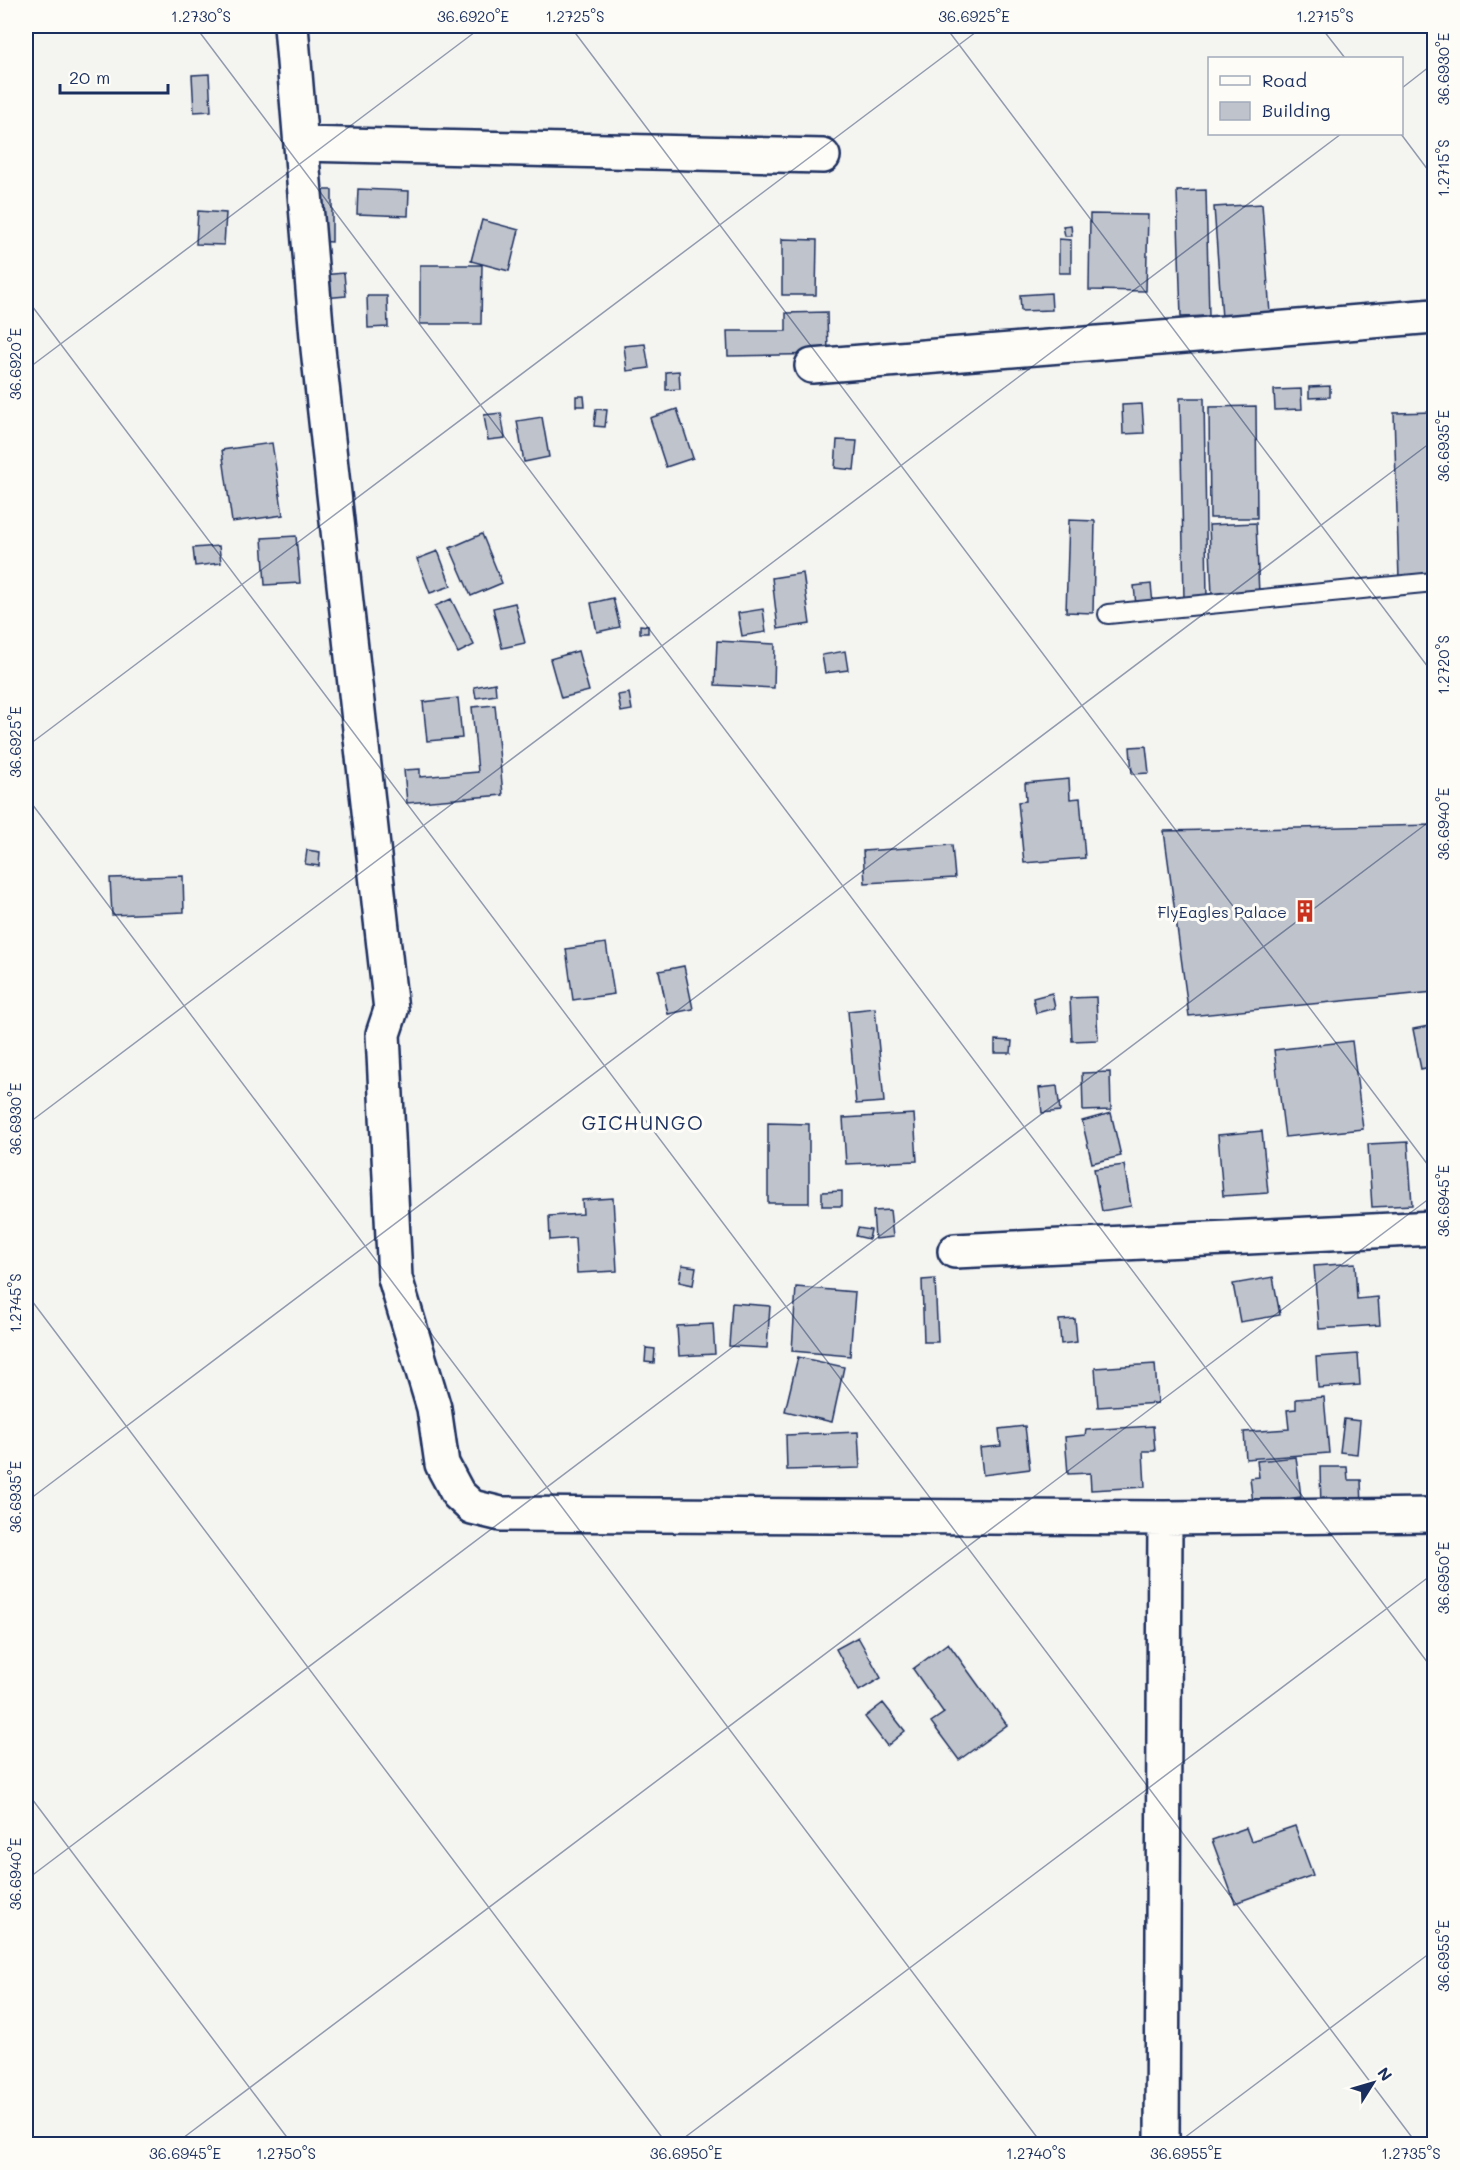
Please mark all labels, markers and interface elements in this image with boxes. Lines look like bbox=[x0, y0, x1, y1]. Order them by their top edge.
text: 1.2730°S bbox=[171, 6, 231, 26]
text: 36.6920°E bbox=[437, 6, 509, 26]
text: 1.2725°S bbox=[545, 6, 605, 26]
text: 36.6925°E bbox=[938, 6, 1010, 26]
text: 1.2715°S bbox=[1296, 6, 1354, 26]
text: 36.6930°E bbox=[1433, 32, 1453, 105]
scale bar bbox=[60, 57, 168, 95]
legend bbox=[1208, 57, 1403, 135]
text: 20 m bbox=[69, 65, 110, 89]
text: Road bbox=[1262, 68, 1307, 92]
text: Building bbox=[1262, 98, 1330, 122]
text: 1.2715°S bbox=[1433, 139, 1453, 197]
text: 36.6920°E bbox=[5, 328, 25, 400]
text: 36.6935°E bbox=[1433, 410, 1453, 482]
text: 1.2720°S bbox=[1433, 635, 1453, 695]
text: 36.6925°E bbox=[5, 706, 25, 778]
text: 36.6940°E bbox=[1433, 787, 1453, 860]
building icon: FlyEagles Palace bbox=[1292, 898, 1318, 924]
place label: FlyEagles Palace bbox=[1157, 901, 1287, 922]
text: 36.6930°E bbox=[5, 1082, 25, 1155]
district label: GICHUNGO bbox=[582, 1109, 704, 1135]
text: 36.6945°E bbox=[1433, 1165, 1453, 1237]
text: 1.2745°S bbox=[5, 1273, 25, 1333]
text: 36.6935°E bbox=[5, 1461, 25, 1533]
text: 36.6950°E bbox=[1433, 1541, 1453, 1614]
text: 36.6940°E bbox=[5, 1837, 25, 1910]
text: 36.6955°E bbox=[1433, 1920, 1453, 1992]
north arrow bbox=[1343, 2053, 1403, 2113]
text: N bbox=[1373, 2062, 1397, 2085]
text: 36.6945°E bbox=[149, 2143, 221, 2163]
text: 1.2750°S bbox=[256, 2143, 316, 2163]
text: 36.6950°E bbox=[650, 2143, 723, 2163]
text: 1.2740°S bbox=[1006, 2143, 1066, 2163]
text: 36.6955°E bbox=[1150, 2143, 1222, 2163]
text: 1.2735°S bbox=[1381, 2143, 1441, 2163]

